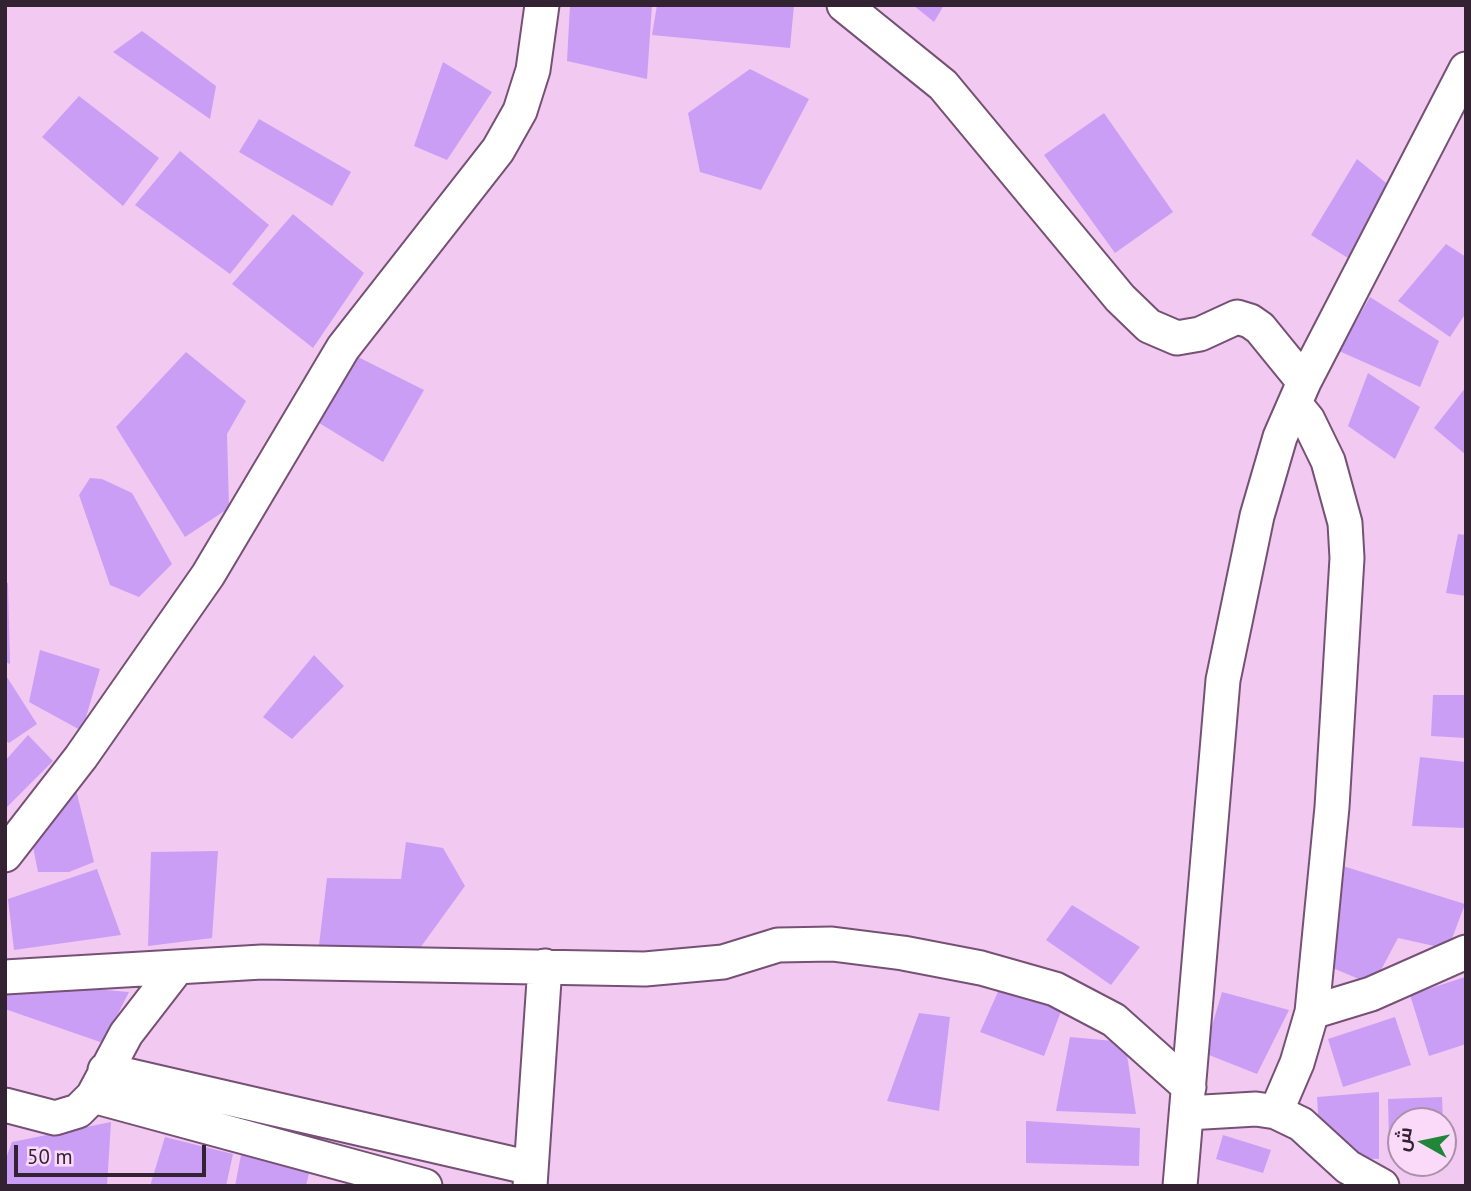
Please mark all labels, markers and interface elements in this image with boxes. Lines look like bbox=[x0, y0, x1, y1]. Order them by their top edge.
north arrow bbox=[1387, 1107, 1457, 1177]
text: ش bbox=[1389, 1125, 1417, 1153]
scale bar bbox=[18, 1132, 210, 1176]
text: 50 m bbox=[27, 1143, 73, 1170]

